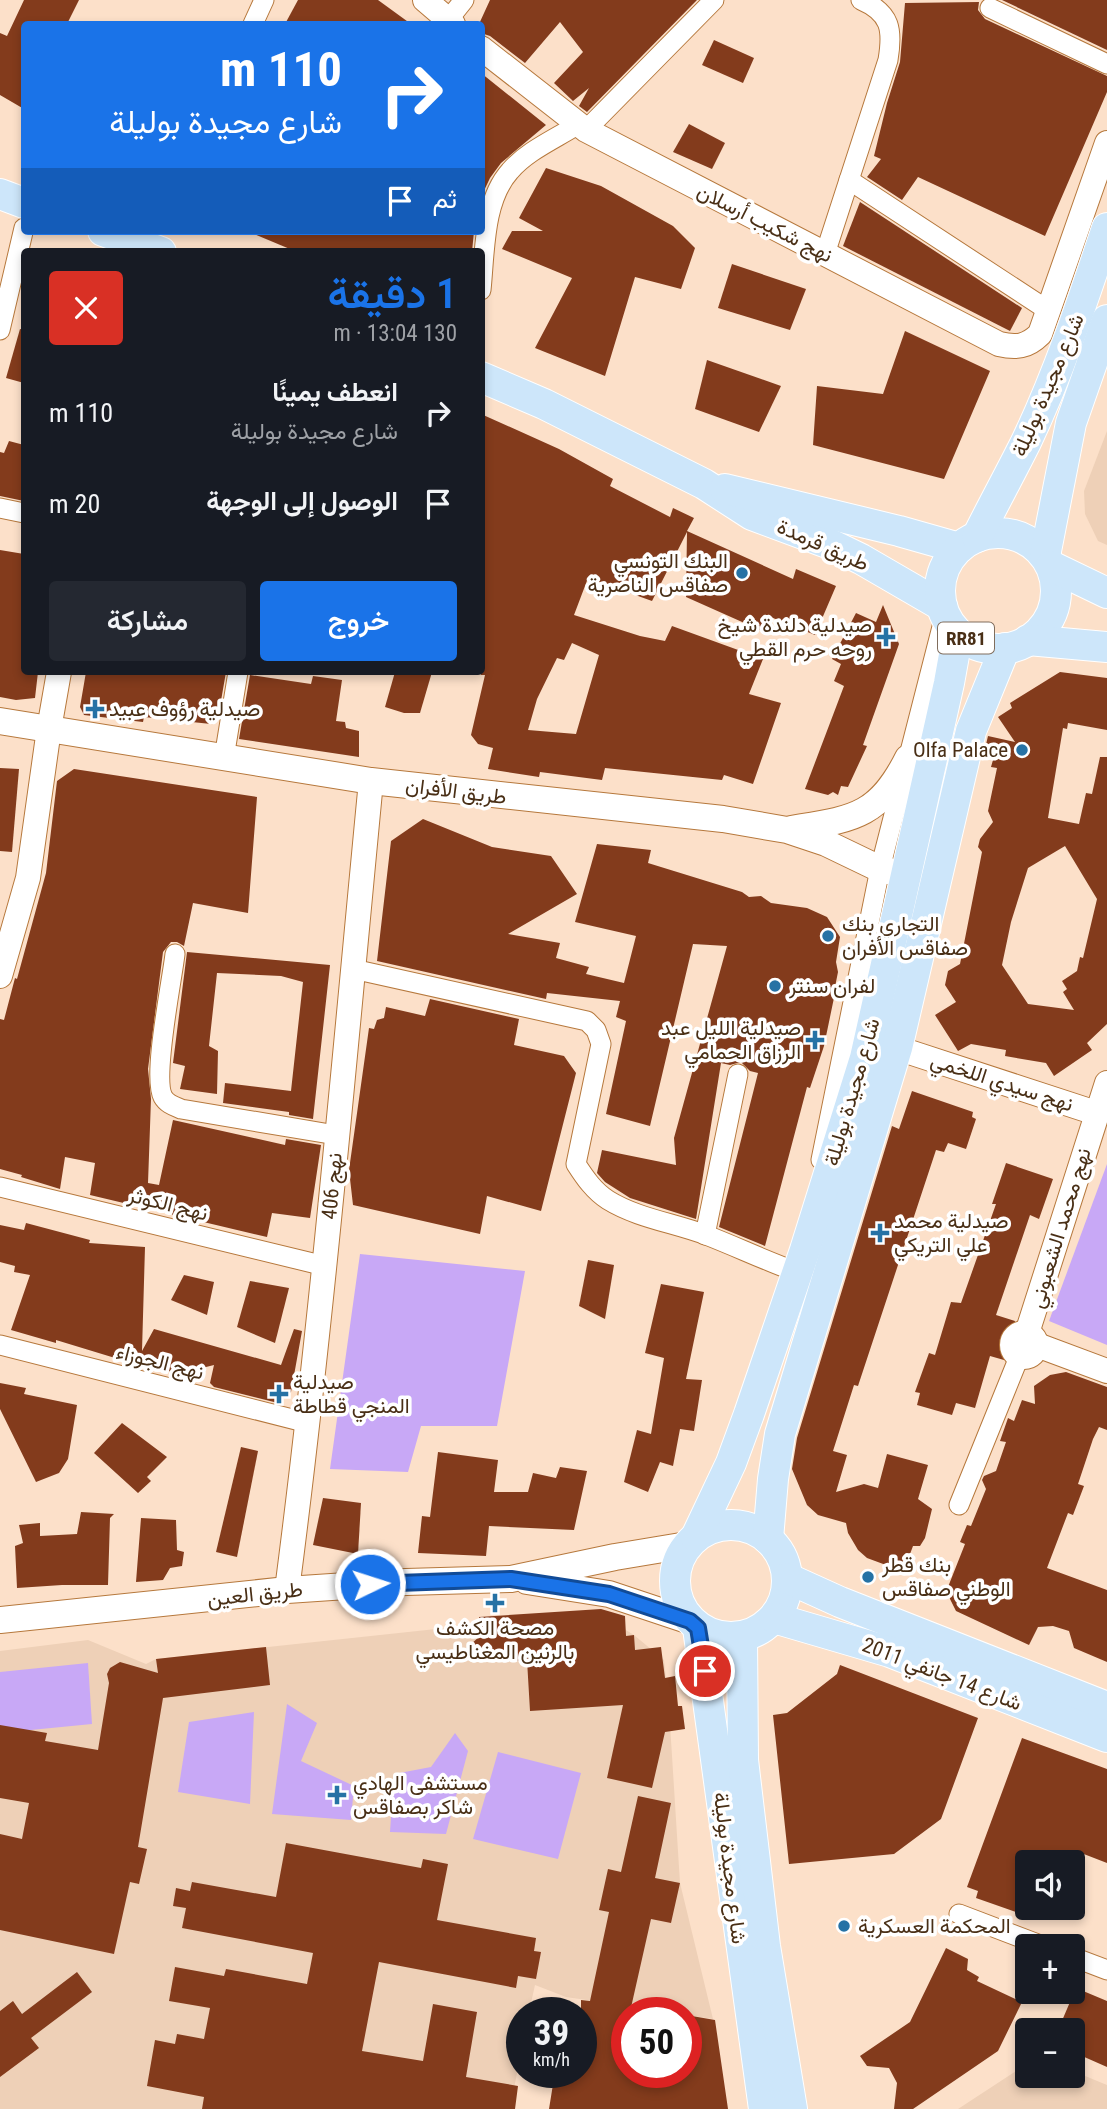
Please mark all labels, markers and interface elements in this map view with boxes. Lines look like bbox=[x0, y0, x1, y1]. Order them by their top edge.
text: 110 m bbox=[220, 41, 342, 98]
icon: right bbox=[366, 49, 457, 140]
text: شارع مجيدة بوليلة bbox=[109, 103, 342, 141]
street label: نهج شكيب أرسلان bbox=[692, 179, 837, 269]
icon: arrive bbox=[381, 182, 419, 220]
text: ثم bbox=[433, 184, 457, 214]
text: 1 دقيقة bbox=[328, 269, 457, 318]
button: close bbox=[49, 271, 123, 345]
street label: شارع مجيدة بوليلة bbox=[1007, 310, 1091, 461]
text: 130 m · 13:04 bbox=[333, 320, 457, 347]
text: انعطف يمينًا bbox=[272, 377, 398, 407]
icon: right bbox=[419, 394, 457, 432]
text: 110 m bbox=[49, 398, 113, 428]
text: شارع مجيدة بوليلة bbox=[231, 418, 398, 445]
icon: arrive bbox=[419, 485, 457, 523]
text: الوصول إلى الوجهة bbox=[206, 486, 398, 516]
text: 20 m bbox=[49, 489, 100, 519]
street label: طريق قرمدة bbox=[773, 514, 872, 577]
place label: البنك التونسي صفاقس الناصرية bbox=[588, 549, 728, 598]
marker: البنك التونسي صفاقس الناصرية bbox=[734, 565, 750, 581]
button: مشاركة bbox=[49, 581, 246, 661]
button: خروج bbox=[260, 581, 457, 661]
place label: صيدلية دلندة شيخ روحه حرم القطي bbox=[718, 613, 872, 666]
road number: RR81 bbox=[938, 622, 994, 653]
marker: صيدلية دلندة شيخ روحه حرم القطي bbox=[878, 629, 894, 645]
place label: صيدلية رؤوف عبيد bbox=[109, 697, 260, 722]
marker: صيدلية رؤوف عبيد bbox=[87, 701, 103, 717]
place label: Olfa Palace bbox=[913, 738, 1008, 762]
marker: Olfa Palace bbox=[1014, 742, 1030, 758]
street label: طريق الأفران bbox=[404, 773, 508, 810]
place label: التجاري بنك صفاقس الأفران bbox=[842, 912, 968, 961]
marker: التجاري بنك صفاقس الأفران bbox=[820, 928, 836, 944]
place label: لفران سنتر bbox=[788, 974, 875, 999]
marker: لفران سنتر bbox=[767, 978, 783, 994]
street label: شارع مجيدة بوليلة bbox=[819, 1015, 887, 1169]
place label: صيدلية الليل عبد الرزاق الحمامي bbox=[661, 1016, 801, 1069]
marker: صيدلية الليل عبد الرزاق الحمامي bbox=[807, 1032, 823, 1048]
street label: نهج سيدي اللخمي bbox=[926, 1048, 1076, 1121]
street label: نهج محمد الشعبوني bbox=[1024, 1145, 1101, 1312]
street label: نهج 406 bbox=[317, 1152, 349, 1221]
street label: نهج الكوثر bbox=[124, 1182, 210, 1227]
place label: صيدلية محمد علي التريكي bbox=[894, 1209, 1008, 1262]
marker: صيدلية محمد علي التريكي bbox=[872, 1225, 888, 1241]
street label: نهج الجوزاء bbox=[113, 1340, 206, 1386]
place label: صيدلية المنجي قطاطة bbox=[293, 1370, 410, 1423]
marker: صيدلية المنجي قطاطة bbox=[271, 1386, 287, 1402]
position arrow bbox=[333, 1547, 407, 1621]
place label: بنك قطر الوطني صفاقس bbox=[881, 1553, 1011, 1606]
marker: بنك قطر الوطني صفاقس bbox=[860, 1569, 876, 1585]
street label: طريق العين bbox=[206, 1577, 304, 1612]
marker: مصحة الكشف بالرنين المغناطيسي bbox=[485, 1593, 505, 1613]
place label: مصحة الكشف بالرنين المغناطيسي bbox=[416, 1616, 574, 1669]
street label: شارع 14 جانفي 2011 bbox=[857, 1633, 1025, 1720]
pin bbox=[675, 1641, 735, 1701]
icon: arrive bbox=[686, 1652, 724, 1690]
place label: مستشفى الهادي شاكر بصفاقس bbox=[353, 1771, 488, 1820]
marker: مستشفى الهادي شاكر بصفاقس bbox=[327, 1785, 347, 1805]
street label: شارع مجيدة بوليلة bbox=[707, 1791, 751, 1946]
map controls bbox=[1015, 1850, 1085, 2088]
button: sound bbox=[1015, 1850, 1085, 1920]
place label: المحكمة العسكرية bbox=[858, 1914, 1011, 1939]
marker: المحكمة العسكرية bbox=[836, 1918, 852, 1934]
button: + bbox=[1015, 1934, 1085, 2004]
speed limit sign: 50 bbox=[611, 1997, 702, 2088]
text: 39 bbox=[534, 2013, 569, 2054]
button: − bbox=[1015, 2018, 1085, 2088]
text: km/h bbox=[533, 2049, 570, 2070]

